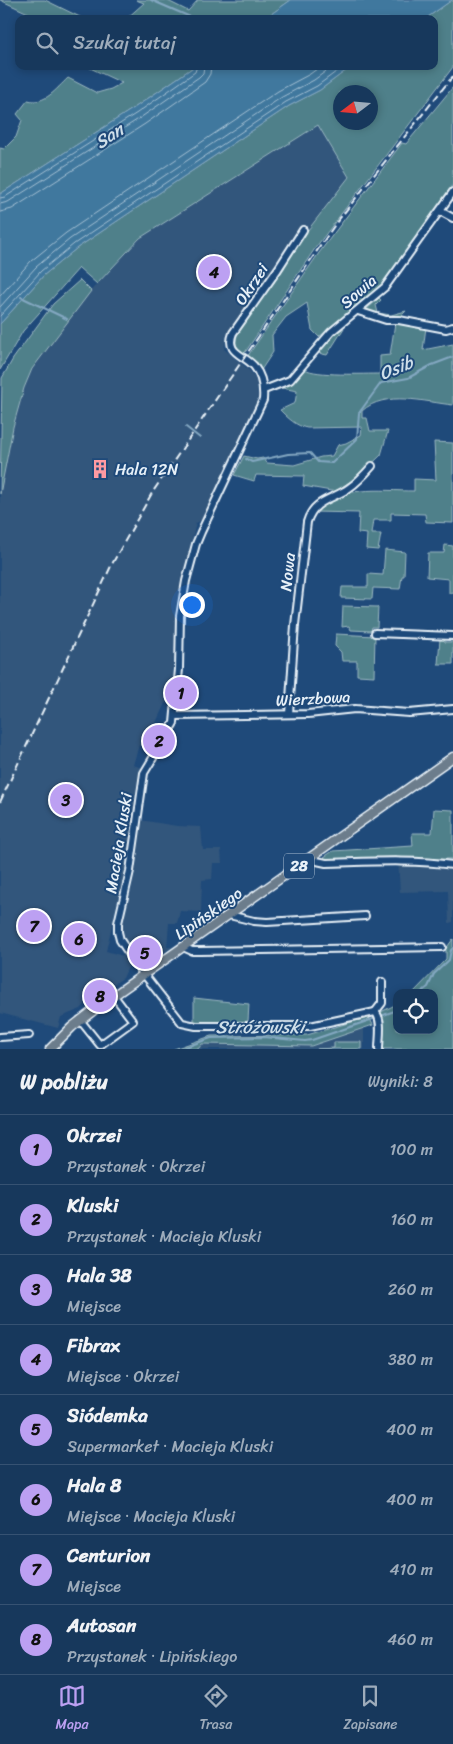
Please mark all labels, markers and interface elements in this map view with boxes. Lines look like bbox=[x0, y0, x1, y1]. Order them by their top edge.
search box bbox=[15, 15, 438, 70]
text: Szukaj tutaj bbox=[73, 26, 176, 59]
icon: search bbox=[33, 29, 61, 57]
north arrow bbox=[333, 85, 378, 130]
water label: San bbox=[88, 113, 132, 158]
pin: 4 bbox=[198, 253, 230, 291]
street label: Okrzei bbox=[227, 257, 277, 311]
street label: Sowia bbox=[333, 267, 384, 316]
water label: Osib bbox=[374, 346, 419, 389]
place label: Hala 12N bbox=[115, 455, 178, 484]
building icon: Hala 12N bbox=[89, 458, 111, 480]
street label: Nowa bbox=[271, 551, 304, 593]
your location bbox=[179, 592, 205, 618]
pin: 1 bbox=[165, 674, 197, 712]
street label: Wierzbowa bbox=[275, 682, 351, 715]
pin: 2 bbox=[143, 722, 175, 760]
pin: 3 bbox=[50, 781, 82, 819]
street label: Macieja Kluski bbox=[96, 790, 141, 896]
road number: 28 bbox=[284, 854, 314, 878]
street label: Lipińskiego bbox=[168, 879, 249, 948]
pin: 7 bbox=[18, 907, 50, 945]
pin: 6 bbox=[63, 920, 95, 958]
pin: 5 bbox=[129, 934, 161, 972]
pin: 8 bbox=[84, 977, 116, 1015]
map controls bbox=[393, 989, 438, 1034]
button: locate bbox=[393, 989, 438, 1034]
water label: Stróżowski bbox=[216, 1011, 308, 1043]
text: W pobliżu bbox=[20, 1063, 108, 1101]
text: Wyniki: 8 bbox=[368, 1067, 433, 1096]
text: Okrzei bbox=[67, 1119, 121, 1152]
text: 1 bbox=[33, 1135, 39, 1164]
text: 100 m bbox=[389, 1135, 433, 1164]
text: Przystanek · Okrzei bbox=[67, 1152, 205, 1181]
text: Kluski bbox=[67, 1189, 118, 1222]
text: 2 bbox=[31, 1205, 41, 1234]
text: 160 m bbox=[390, 1205, 433, 1234]
text: Przystanek · Macieja Kluski bbox=[67, 1222, 261, 1251]
text: Hala 38 bbox=[67, 1259, 132, 1292]
text: 3 bbox=[32, 1275, 40, 1304]
text: 260 m bbox=[388, 1275, 433, 1304]
text: Miejsce bbox=[67, 1292, 121, 1321]
text: Fibrax bbox=[67, 1329, 120, 1362]
text: 4 bbox=[31, 1345, 41, 1374]
text: 380 m bbox=[388, 1345, 433, 1374]
text: Miejsce · Okrzei bbox=[67, 1362, 179, 1391]
text: Siódemka bbox=[67, 1399, 148, 1432]
text: 5 bbox=[31, 1415, 41, 1444]
text: 400 m bbox=[386, 1415, 433, 1444]
text: Supermarket · Macieja Kluski bbox=[67, 1432, 273, 1461]
text: Hala 8 bbox=[67, 1469, 121, 1502]
text: 6 bbox=[31, 1485, 41, 1514]
text: 400 m bbox=[386, 1485, 433, 1514]
text: Miejsce · Macieja Kluski bbox=[67, 1502, 235, 1531]
text: Centurion bbox=[67, 1539, 150, 1572]
text: 7 bbox=[31, 1555, 41, 1584]
text: 410 m bbox=[390, 1555, 433, 1584]
text: Miejsce bbox=[67, 1572, 121, 1601]
text: Autosan bbox=[67, 1609, 136, 1642]
text: 8 bbox=[31, 1625, 41, 1654]
text: 460 m bbox=[387, 1625, 433, 1654]
text: Przystanek · Lipińskiego bbox=[67, 1642, 237, 1671]
tab: Mapa bbox=[56, 1682, 88, 1737]
tab: Trasa bbox=[199, 1682, 232, 1737]
tab: Zapisane bbox=[343, 1682, 397, 1737]

